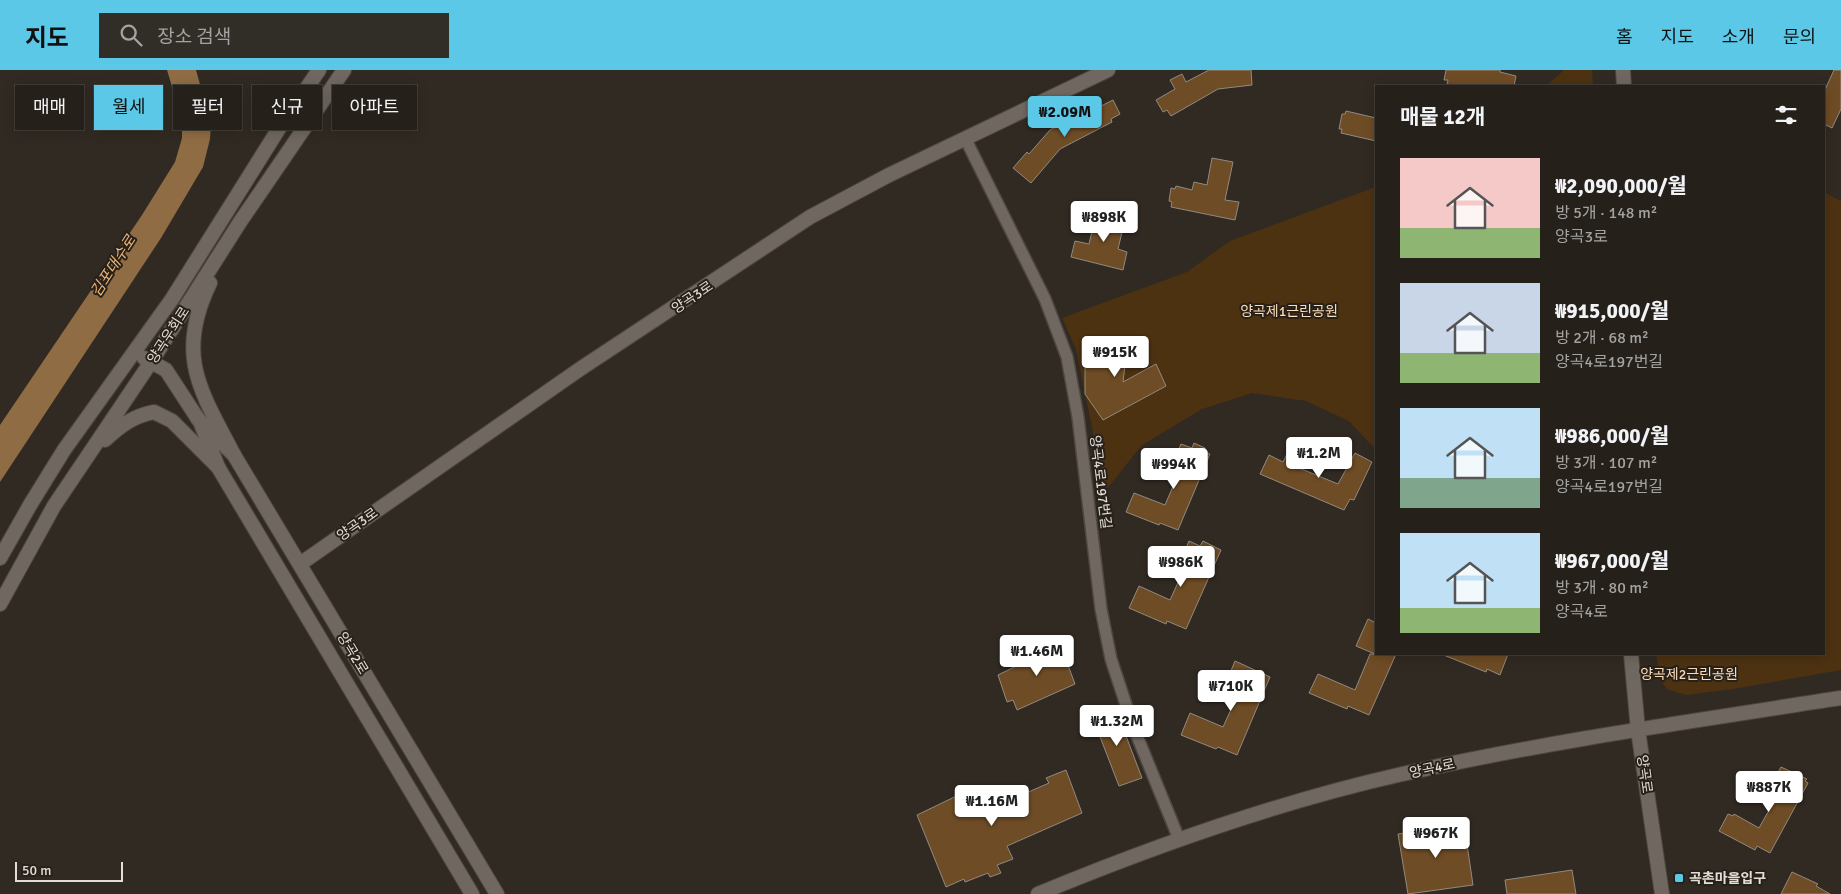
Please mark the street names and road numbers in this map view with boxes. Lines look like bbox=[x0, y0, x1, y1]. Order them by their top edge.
street label: 양곡3로 bbox=[668, 277, 716, 317]
street label: 양곡우회로 bbox=[144, 304, 193, 367]
street label: 양곡4로197번길 bbox=[1086, 434, 1115, 530]
street label: 양곡3로 bbox=[333, 504, 381, 545]
street label: 양곡2로 bbox=[333, 629, 372, 678]
street label: 양곡로 bbox=[1633, 754, 1656, 795]
street label: 양곡4로 bbox=[1408, 755, 1457, 782]

